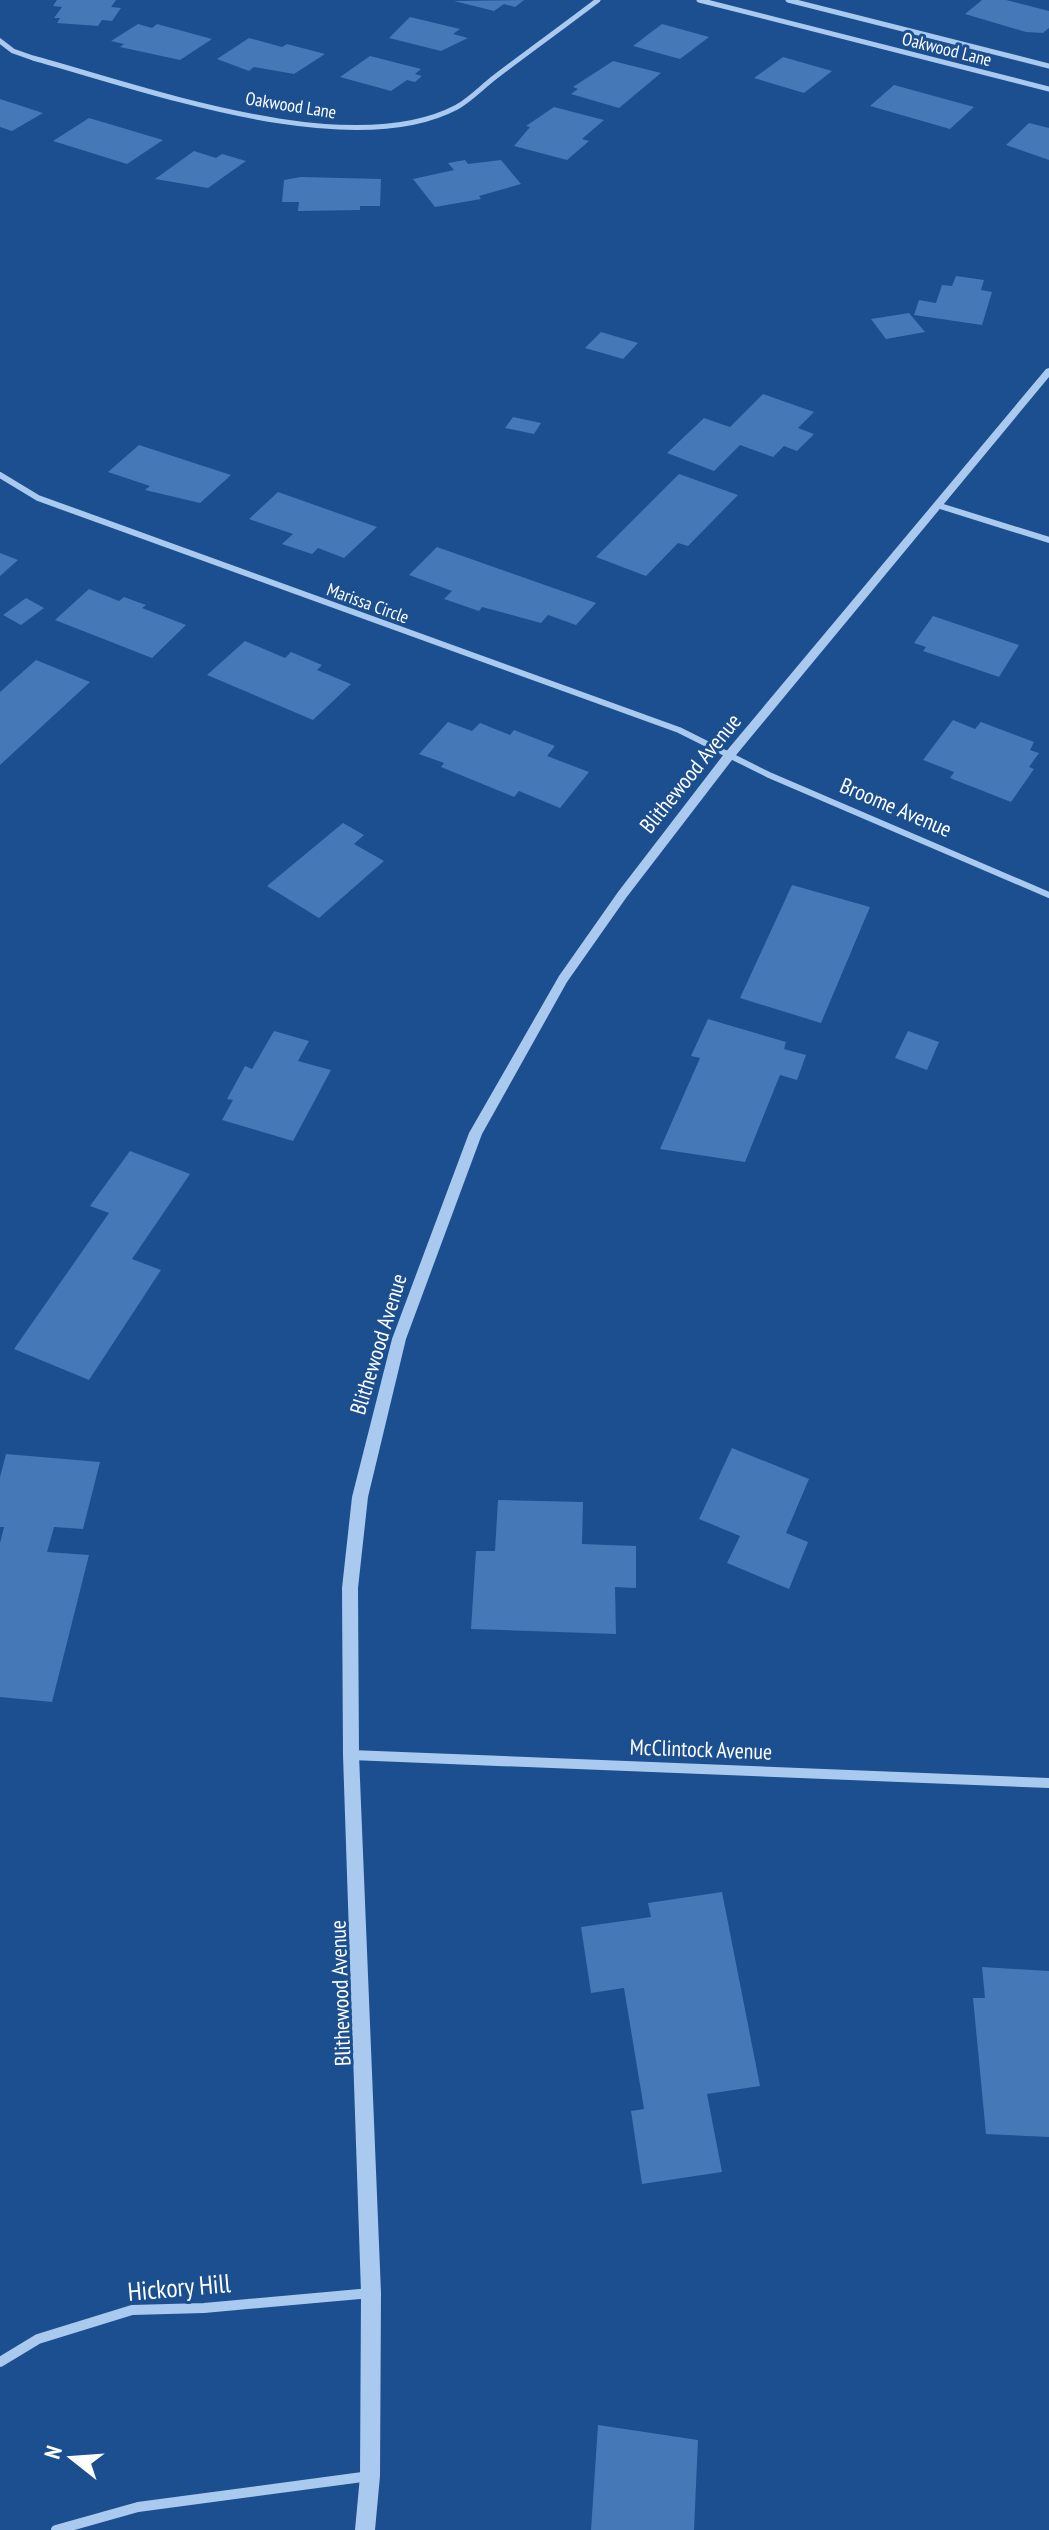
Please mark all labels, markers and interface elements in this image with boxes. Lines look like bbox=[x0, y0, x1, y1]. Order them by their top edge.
street label: Oakwood Lane bbox=[900, 27, 994, 71]
street label: Oakwood Lane bbox=[244, 86, 338, 124]
street label: Marissa Circle bbox=[324, 578, 412, 628]
street label: Blithewood Avenue bbox=[633, 707, 747, 839]
street label: Broome Avenue bbox=[836, 771, 956, 843]
street label: Blithewood Avenue bbox=[343, 1270, 413, 1418]
street label: McClintock Avenue bbox=[629, 1733, 773, 1765]
street label: Blithewood Avenue bbox=[323, 1920, 357, 2066]
street label: Hickory Hill bbox=[126, 2266, 232, 2308]
north arrow bbox=[32, 2418, 112, 2498]
text: N bbox=[38, 2442, 68, 2462]

